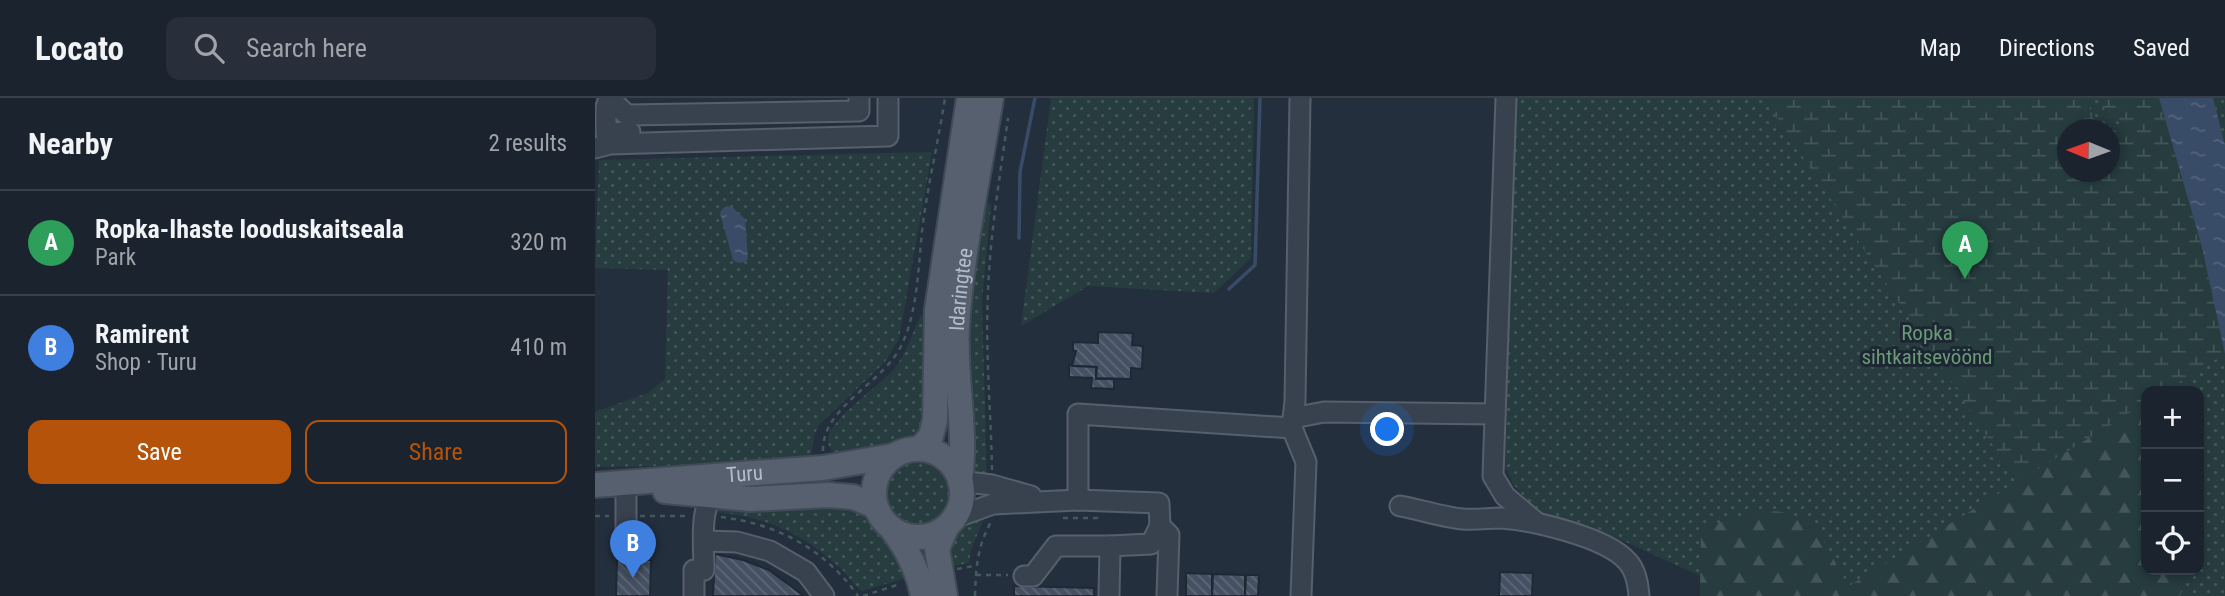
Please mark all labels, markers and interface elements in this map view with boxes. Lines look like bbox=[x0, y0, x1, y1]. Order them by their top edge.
search box bbox=[166, 17, 656, 80]
text: Locato bbox=[35, 29, 124, 68]
icon: search bbox=[190, 29, 228, 67]
text: Search here bbox=[246, 33, 367, 63]
text: Map bbox=[1920, 34, 1961, 62]
text: Directions bbox=[1999, 34, 2095, 62]
text: Saved bbox=[2133, 34, 2190, 62]
north arrow bbox=[2057, 119, 2120, 182]
text: Nearby bbox=[28, 126, 113, 161]
text: 2 results bbox=[489, 130, 567, 157]
text: Ropka-Ihaste looduskaitseala bbox=[95, 214, 404, 244]
pin: A bbox=[1942, 221, 1988, 279]
text: A bbox=[44, 229, 58, 256]
text: 320 m bbox=[510, 229, 567, 256]
text: Park bbox=[95, 244, 136, 271]
street label: Idaringtee bbox=[945, 246, 978, 332]
text: Ramirent bbox=[95, 319, 189, 349]
park label: Ropka sihtkaitsevöönd bbox=[1861, 321, 1993, 369]
text: B bbox=[45, 334, 57, 361]
text: 410 m bbox=[510, 334, 567, 361]
text: Shop · Turu bbox=[95, 349, 197, 376]
map controls bbox=[2141, 386, 2204, 575]
button: + bbox=[2141, 386, 2204, 449]
your location bbox=[1370, 412, 1404, 446]
button: Save bbox=[28, 420, 291, 484]
button: Share bbox=[305, 420, 567, 484]
button: − bbox=[2141, 449, 2204, 512]
street label: Turu bbox=[725, 461, 764, 487]
button: locate bbox=[2141, 512, 2204, 575]
pin: B bbox=[610, 520, 656, 578]

